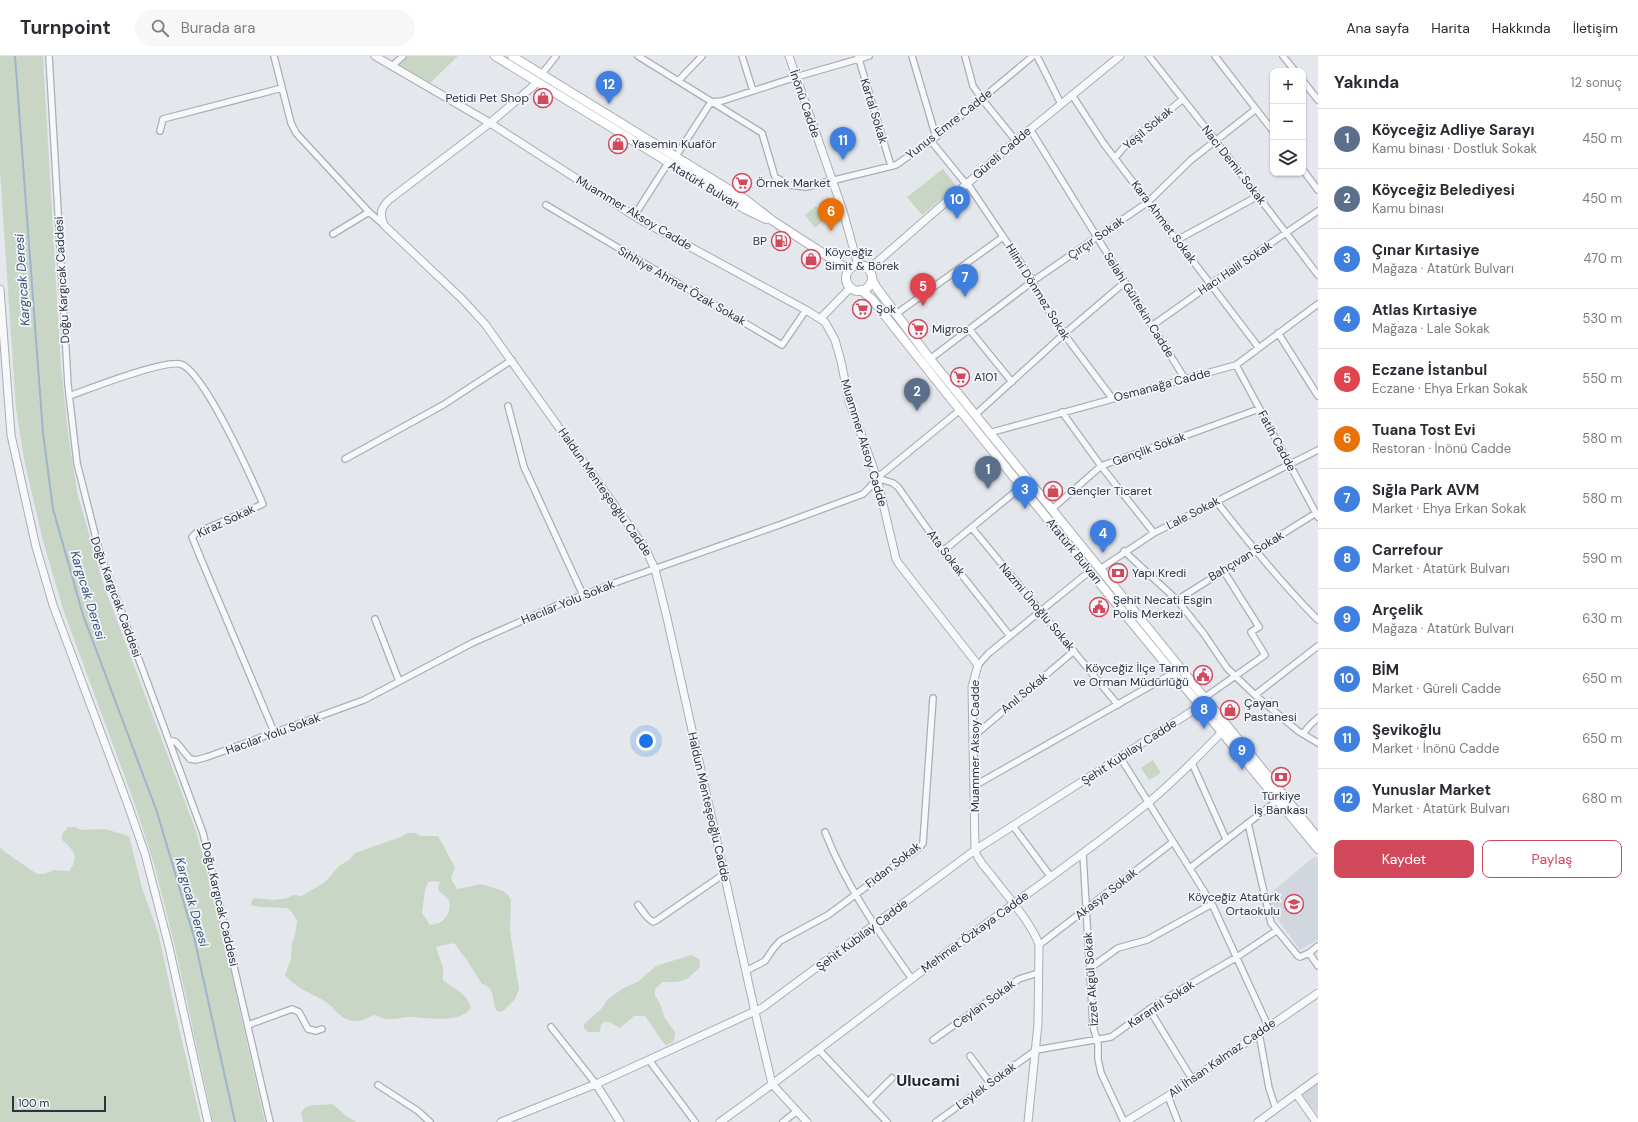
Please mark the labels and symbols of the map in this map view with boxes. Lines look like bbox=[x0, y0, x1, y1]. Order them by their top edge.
street label: İnönü Cadde bbox=[786, 68, 824, 140]
pin: 12 bbox=[596, 71, 622, 104]
street label: Kartal Sokak bbox=[856, 76, 892, 146]
street label: Yunus Emre Cadde bbox=[903, 85, 996, 163]
shop icon: Petidi Pet Shop bbox=[532, 87, 554, 109]
place label: Petidi Pet Shop bbox=[445, 90, 529, 106]
street label: Yeşil Sokak bbox=[1120, 103, 1176, 153]
street label: Naci Demir Sokak bbox=[1198, 122, 1270, 208]
street label: Güreli Cadde bbox=[969, 123, 1035, 183]
pin: 11 bbox=[830, 127, 856, 160]
shop icon: Yasemin Kuaför bbox=[607, 133, 629, 155]
place label: Yasemin Kuaför bbox=[632, 136, 717, 152]
street label: Atatürk Bulvarı bbox=[665, 157, 743, 213]
street label: Muammer Aksoy Cadde bbox=[573, 172, 695, 254]
supermarket icon: Örnek Market bbox=[731, 172, 753, 194]
place label: Örnek Market bbox=[756, 175, 831, 191]
street label: Kara Ahmet Sokak bbox=[1127, 177, 1201, 267]
pin: 10 bbox=[944, 186, 970, 219]
pin: 6 bbox=[818, 198, 844, 231]
street label: Çırçır Sokak bbox=[1065, 213, 1127, 263]
street label: Doğu Kargıcak Caddesi bbox=[51, 216, 73, 344]
fuel station icon: BP bbox=[770, 230, 792, 252]
water label: Kargıcak Deresi bbox=[10, 233, 34, 327]
place label: BP bbox=[753, 233, 767, 249]
street label: Hacı Halil Sokak bbox=[1195, 237, 1275, 299]
street label: Hilmi Dönmez Sokak bbox=[1002, 241, 1074, 343]
street label: Sıhhiye Ahmet Özak Sokak bbox=[615, 243, 749, 329]
place label: Köyceğiz Simit & Börek bbox=[825, 244, 899, 274]
shop icon: Köyceğiz Simit & Börek bbox=[800, 248, 822, 270]
street label: Selahi Gültekin Cadde bbox=[1100, 249, 1178, 361]
pin: 7 bbox=[952, 264, 978, 297]
pin: 5 bbox=[910, 273, 936, 306]
supermarket icon: Şok bbox=[851, 298, 873, 320]
place label: Şok bbox=[876, 301, 896, 317]
supermarket icon: Migros bbox=[907, 318, 929, 340]
place label: Migros bbox=[932, 321, 969, 337]
street label: Osmanağa Cadde bbox=[1112, 364, 1212, 406]
supermarket icon: A101 bbox=[949, 366, 971, 388]
place label: A101 bbox=[974, 369, 997, 385]
street label: Muammer Aksoy Cadde bbox=[837, 377, 891, 509]
pin: 2 bbox=[904, 378, 930, 411]
street label: Fatih Cadde bbox=[1254, 408, 1300, 474]
street label: Haldun Menteşeoğlu Cadde bbox=[555, 425, 656, 559]
street label: Gençlik Sokak bbox=[1110, 428, 1188, 470]
pin: 1 bbox=[975, 456, 1001, 489]
pin: 3 bbox=[1012, 476, 1038, 509]
shop icon: Gençler Ticaret bbox=[1042, 480, 1064, 502]
place label: Gençler Ticaret bbox=[1067, 483, 1152, 499]
street label: Lale Sokak bbox=[1163, 493, 1223, 533]
street label: Kiraz Sokak bbox=[195, 501, 257, 541]
street label: Atatürk Bulvarı bbox=[1043, 515, 1105, 587]
pin: 4 bbox=[1090, 520, 1116, 553]
street label: Ata Sokak bbox=[923, 526, 969, 580]
street label: Bahçıvan Sokak bbox=[1205, 527, 1287, 585]
street label: Doğu Kargıcak Caddesi bbox=[87, 535, 145, 659]
water label: Kargıcak Deresi bbox=[66, 548, 110, 642]
street label: Nazmi Ünoğlu Sokak bbox=[995, 559, 1079, 655]
bank icon: Yapı Kredi bbox=[1107, 562, 1129, 584]
place label: Yapı Kredi bbox=[1132, 565, 1186, 581]
street label: Hacılar Yolu Sokak bbox=[519, 576, 617, 628]
place label: Şehit Necati Esgin Polis Merkezi bbox=[1113, 592, 1212, 622]
public building icon: Şehit Necati Esgin Polis Merkezi bbox=[1088, 596, 1110, 618]
place label: Köyceğiz İlçe Tarım ve Orman Müdürlüğü bbox=[1073, 660, 1189, 690]
public building icon: Köyceğiz İlçe Tarım ve Orman Müdürlüğü bbox=[1192, 664, 1214, 686]
street label: Anıl Sokak bbox=[997, 669, 1051, 717]
street label: Muammer Aksoy Cadde bbox=[967, 680, 983, 812]
place label: Çayan Pastanesi bbox=[1244, 695, 1297, 725]
pin: 8 bbox=[1191, 696, 1217, 729]
shop icon: Çayan Pastanesi bbox=[1219, 699, 1241, 721]
street label: Hacılar Yolu Sokak bbox=[224, 709, 322, 759]
street label: Şehit Kubilay Cadde bbox=[1078, 715, 1180, 789]
your location bbox=[636, 731, 656, 751]
street label: Haldun Menteşeoğlu Cadde bbox=[684, 731, 734, 884]
pin: 9 bbox=[1229, 737, 1255, 770]
bank icon: Türkiye İş Bankası bbox=[1270, 766, 1292, 788]
place label: Türkiye İş Bankası bbox=[1254, 788, 1308, 818]
street label: Fidan Sokak bbox=[862, 838, 924, 892]
street label: Doğu Kargıcak Caddesi bbox=[198, 840, 242, 968]
water label: Kargıcak Deresi bbox=[171, 855, 213, 949]
street label: Akasya Sokak bbox=[1072, 865, 1140, 923]
street label: Mehmet Özkaya Cadde bbox=[918, 887, 1032, 976]
place label: Köyceğiz Atatürk Ortaokulu bbox=[1188, 889, 1280, 919]
school or university icon: Köyceğiz Atatürk Ortaokulu bbox=[1283, 893, 1305, 915]
street label: Şehit Kubilay Cadde bbox=[813, 895, 911, 975]
street label: İzzet Akgül Sokak bbox=[1080, 931, 1102, 1027]
street label: Ceylan Sokak bbox=[949, 976, 1019, 1032]
street label: Karanfil Sokak bbox=[1125, 976, 1197, 1032]
street label: Ali İhsan Kalmaz Cadde bbox=[1165, 1015, 1279, 1101]
street label: Leylek Sokak bbox=[953, 1059, 1019, 1113]
district label: Ulucami bbox=[896, 1070, 960, 1091]
scale bar bbox=[12, 1094, 106, 1113]

